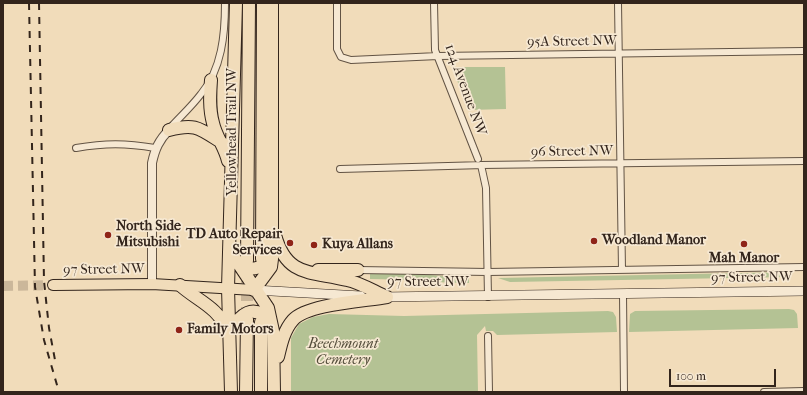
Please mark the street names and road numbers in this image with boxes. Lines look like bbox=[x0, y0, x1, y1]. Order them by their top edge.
street label: 95A Street NW bbox=[527, 33, 617, 51]
street label: 124 Avenue NW bbox=[441, 42, 489, 138]
street label: Yellowhead Trail NW bbox=[225, 68, 241, 196]
street label: 96 Street NW bbox=[531, 143, 613, 161]
street label: 97 Street NW bbox=[63, 261, 145, 279]
street label: 97 Street NW bbox=[711, 269, 793, 287]
street label: 97 Street NW bbox=[387, 275, 469, 291]

